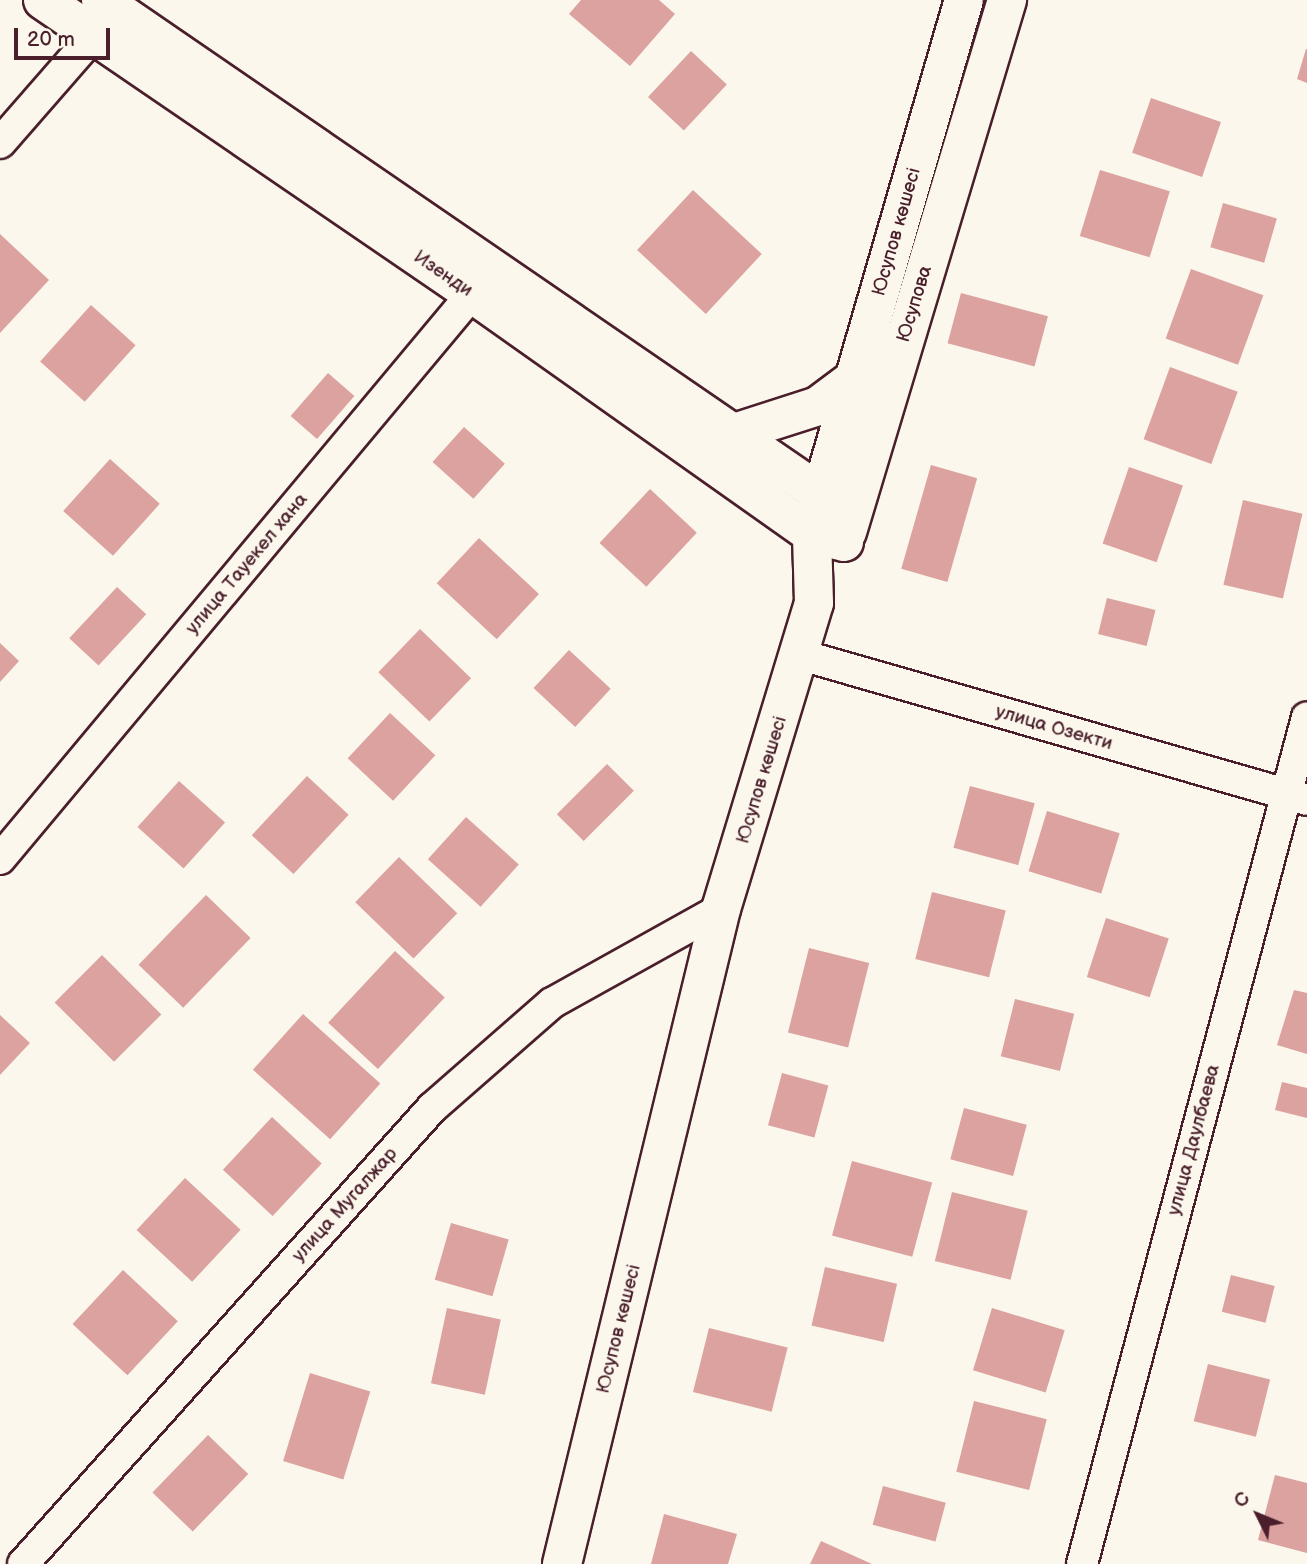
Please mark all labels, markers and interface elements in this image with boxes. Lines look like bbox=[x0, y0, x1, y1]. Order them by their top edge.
scale bar bbox=[18, 14, 114, 58]
text: 20 m bbox=[27, 27, 75, 52]
street label: Юсупов көшесі bbox=[868, 165, 926, 299]
street label: Изенди bbox=[409, 246, 477, 302]
street label: Юсупова bbox=[893, 263, 937, 345]
street label: улица Тауекел хана bbox=[181, 489, 313, 639]
street label: улица Озекти bbox=[993, 700, 1115, 756]
street label: Юсупов көшесі bbox=[732, 713, 792, 847]
street label: улица Даулбаева bbox=[1163, 1062, 1225, 1218]
street label: улица Мугалжар bbox=[288, 1143, 402, 1267]
street label: Юсупов көшесі bbox=[592, 1262, 646, 1396]
north arrow bbox=[1223, 1480, 1293, 1550]
text: С bbox=[1229, 1488, 1255, 1513]

